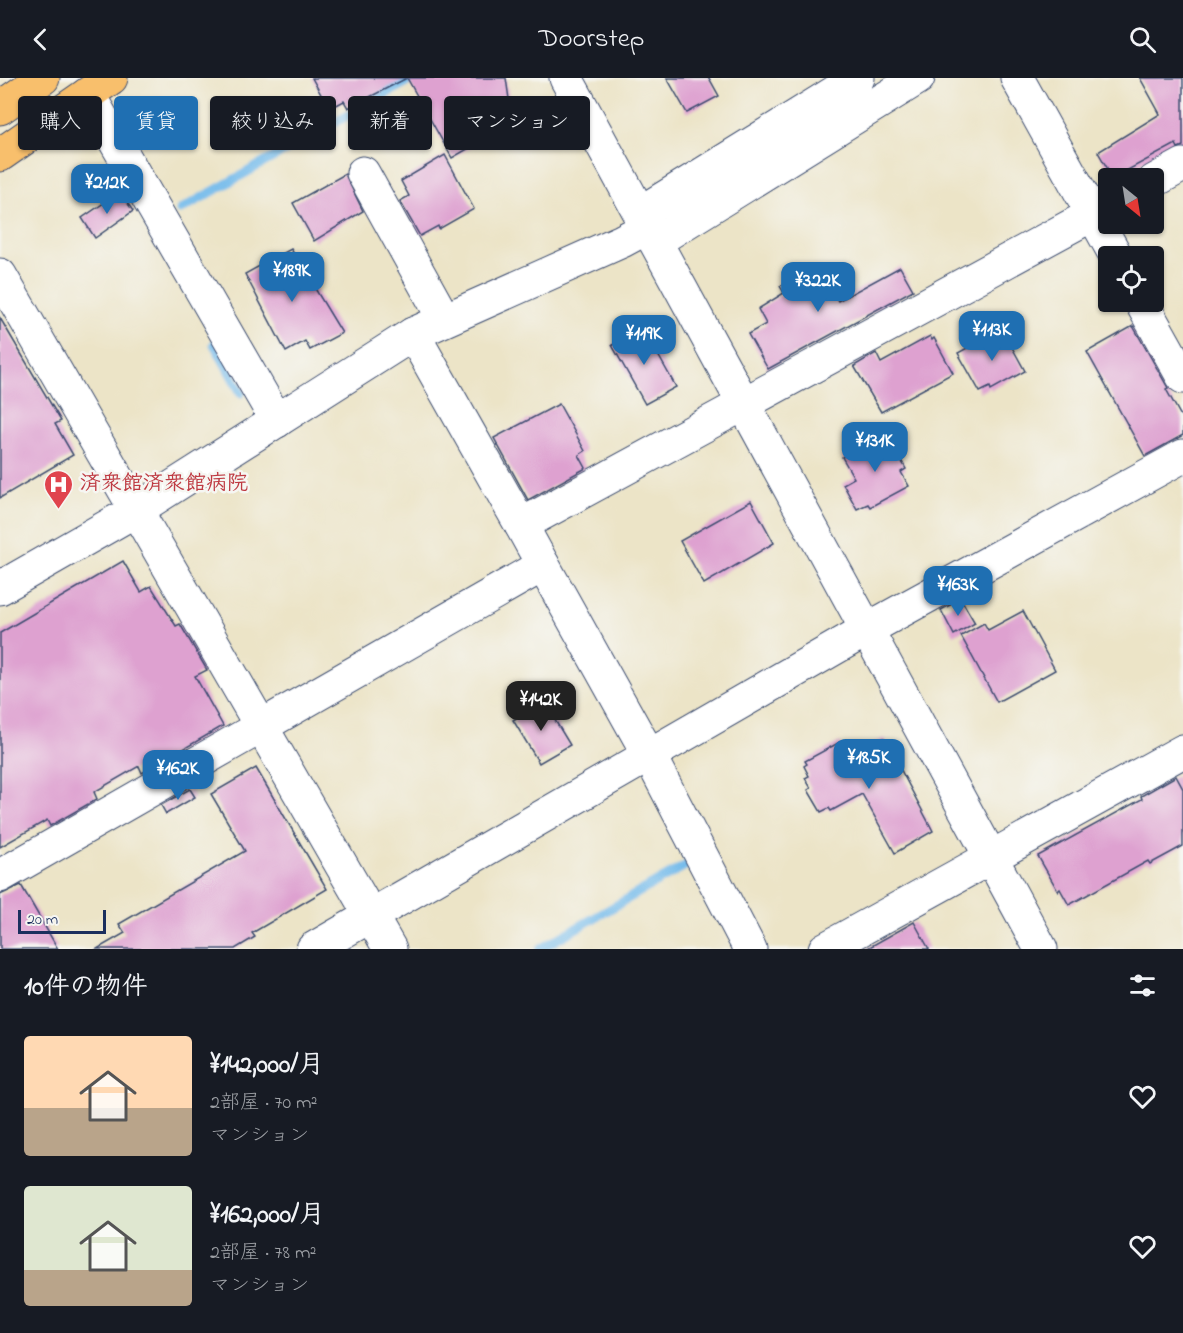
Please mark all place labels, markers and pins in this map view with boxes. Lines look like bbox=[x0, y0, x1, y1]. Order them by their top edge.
pin: ¥212K bbox=[65, 164, 149, 215]
pin: ¥189K bbox=[250, 252, 334, 303]
pin: ¥322K bbox=[776, 262, 860, 313]
pin: ¥113K bbox=[950, 311, 1034, 362]
pin: ¥119K bbox=[602, 315, 686, 366]
pin: ¥131K bbox=[833, 422, 917, 473]
hospital icon: 済衆館済衆館病院 bbox=[43, 468, 75, 510]
place label: 済衆館済衆館病院 bbox=[80, 469, 248, 499]
pin: ¥163K bbox=[916, 566, 1000, 617]
pin: ¥142K bbox=[499, 681, 583, 732]
pin: ¥185K bbox=[827, 739, 911, 790]
pin: ¥162K bbox=[136, 750, 220, 801]

